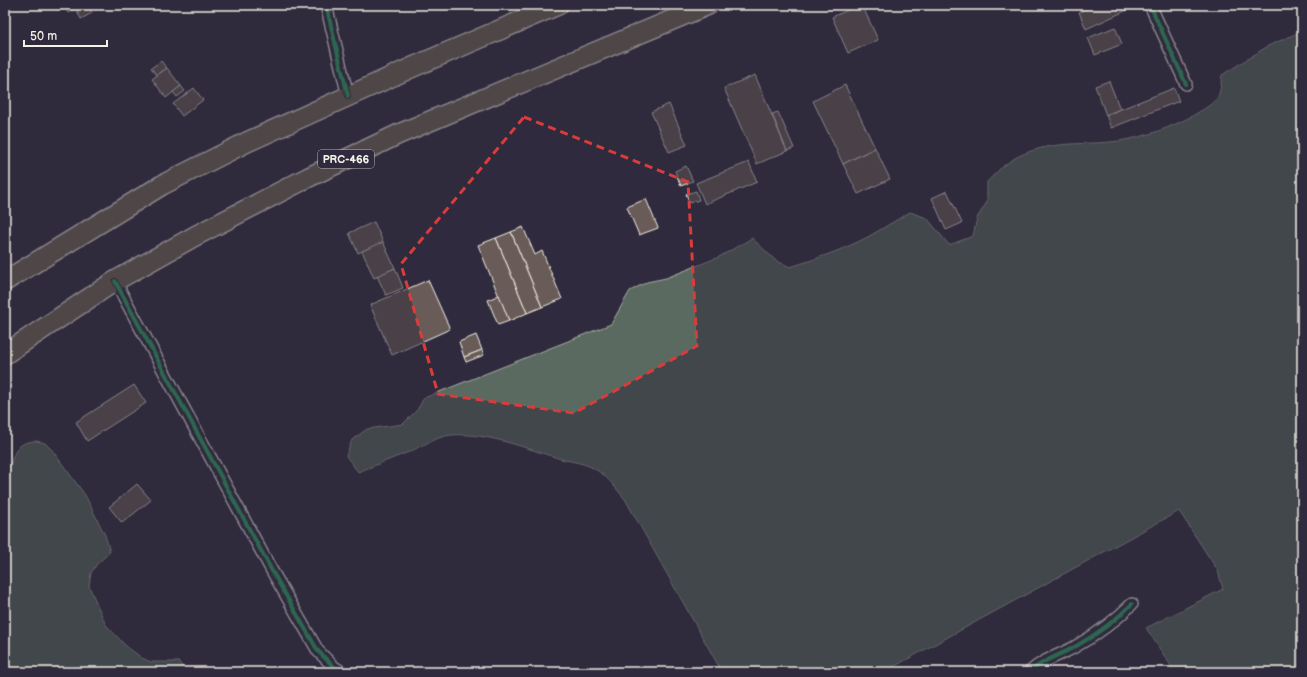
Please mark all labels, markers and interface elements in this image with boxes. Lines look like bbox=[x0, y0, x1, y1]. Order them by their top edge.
scale bar bbox=[24, 22, 107, 48]
text: 50 m bbox=[30, 29, 57, 44]
road number: PRC-466 bbox=[318, 150, 374, 168]

